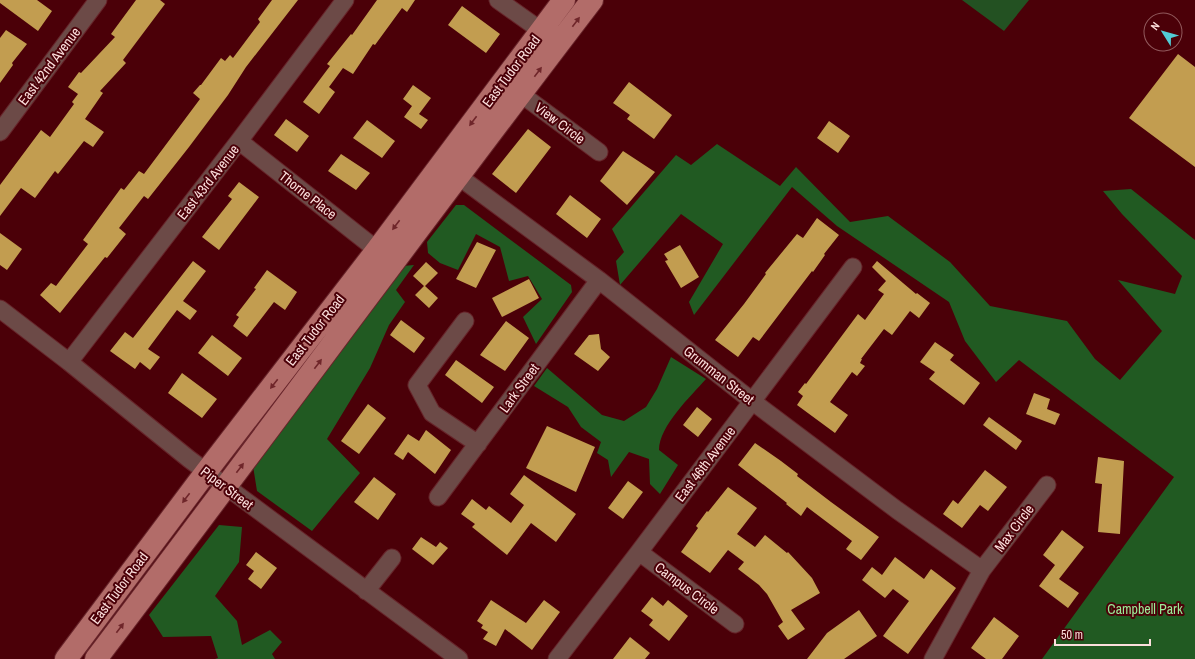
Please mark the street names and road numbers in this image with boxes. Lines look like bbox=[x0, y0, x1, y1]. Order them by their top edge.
street label: East 42nd Avenue bbox=[14, 23, 84, 109]
street label: East Tudor Road bbox=[478, 31, 544, 111]
street label: View Circle bbox=[531, 98, 589, 148]
street label: East 43rd Avenue bbox=[173, 141, 243, 223]
street label: Thorne Place bbox=[276, 167, 340, 223]
street label: East Tudor Road bbox=[282, 291, 348, 369]
street label: Grumman Street bbox=[680, 342, 758, 408]
street label: Lark Street bbox=[495, 360, 543, 416]
street label: East 46th Avenue bbox=[671, 423, 739, 505]
street label: Piper Street bbox=[197, 462, 257, 514]
street label: Max Circle bbox=[990, 501, 1038, 555]
street label: East Tudor Road bbox=[86, 548, 152, 628]
street label: Campus Circle bbox=[651, 558, 723, 618]

